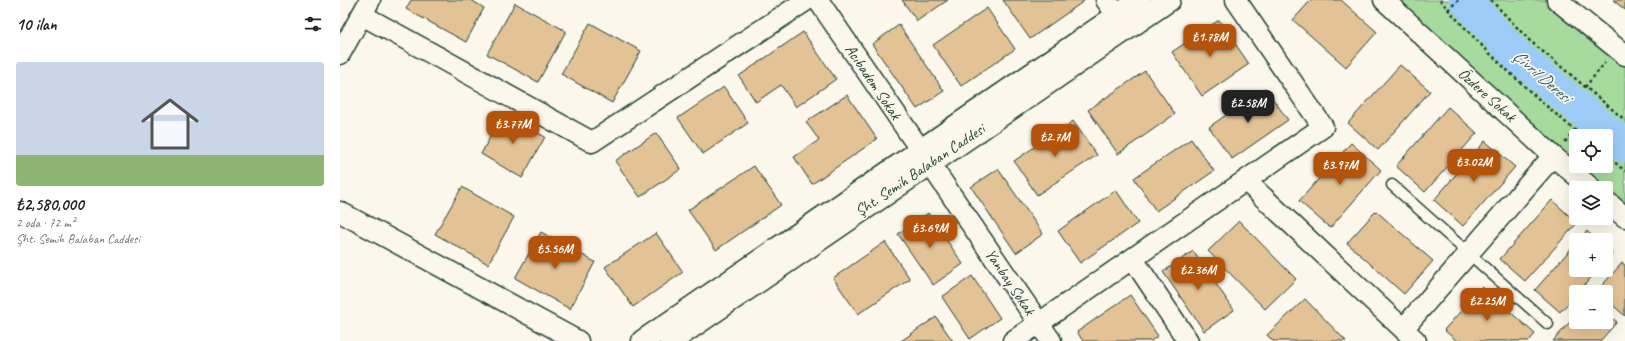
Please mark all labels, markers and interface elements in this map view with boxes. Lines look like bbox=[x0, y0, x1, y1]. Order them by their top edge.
icon: filters bbox=[302, 13, 324, 35]
text: 10 ilan bbox=[16, 14, 57, 35]
pin: ₺1.78M bbox=[1177, 24, 1243, 58]
text: ₺1.78M bbox=[1192, 29, 1228, 45]
street label: Acıbadem Sokak bbox=[840, 40, 906, 125]
water label: Çivril Deresi bbox=[1509, 45, 1578, 109]
street label: Özdere Sokak bbox=[1454, 64, 1521, 127]
icon: home bbox=[134, 88, 206, 160]
pin: ₺2.58M bbox=[1215, 90, 1281, 124]
text: ₺2.58M bbox=[1230, 95, 1266, 111]
pin: ₺3.77M bbox=[480, 111, 546, 145]
text: ₺3.77M bbox=[495, 116, 531, 132]
street label: Şht. Semih Balaban Caddesi bbox=[851, 118, 990, 221]
pin: ₺2.7M bbox=[1027, 124, 1083, 158]
text: ₺2.7M bbox=[1040, 129, 1070, 145]
map controls bbox=[1569, 129, 1613, 329]
button: locate bbox=[1569, 129, 1613, 173]
pin: ₺3.02M bbox=[1441, 149, 1507, 183]
pin: ₺3.97M bbox=[1307, 152, 1373, 186]
text: ₺3.02M bbox=[1456, 154, 1492, 170]
text: ₺3.97M bbox=[1322, 157, 1358, 173]
button: layers bbox=[1569, 181, 1613, 225]
text: ₺2,580,000 bbox=[16, 194, 84, 215]
text: 2 oda · 72 m² bbox=[16, 215, 75, 231]
pin: ₺3.69M bbox=[897, 215, 963, 249]
text: ₺3.69M bbox=[912, 220, 948, 236]
text: Şht. Semih Balaban Caddesi bbox=[16, 231, 140, 247]
button: + bbox=[1569, 233, 1613, 277]
pin: ₺5.56M bbox=[522, 236, 588, 270]
text: ₺5.56M bbox=[537, 241, 573, 257]
street label: Yanbay Sokak bbox=[980, 245, 1040, 320]
pin: ₺2.36M bbox=[1165, 257, 1231, 291]
text: ₺2.36M bbox=[1180, 262, 1216, 278]
button: − bbox=[1569, 285, 1613, 329]
pin: ₺2.25M bbox=[1454, 288, 1520, 322]
text: ₺2.25M bbox=[1469, 293, 1505, 309]

